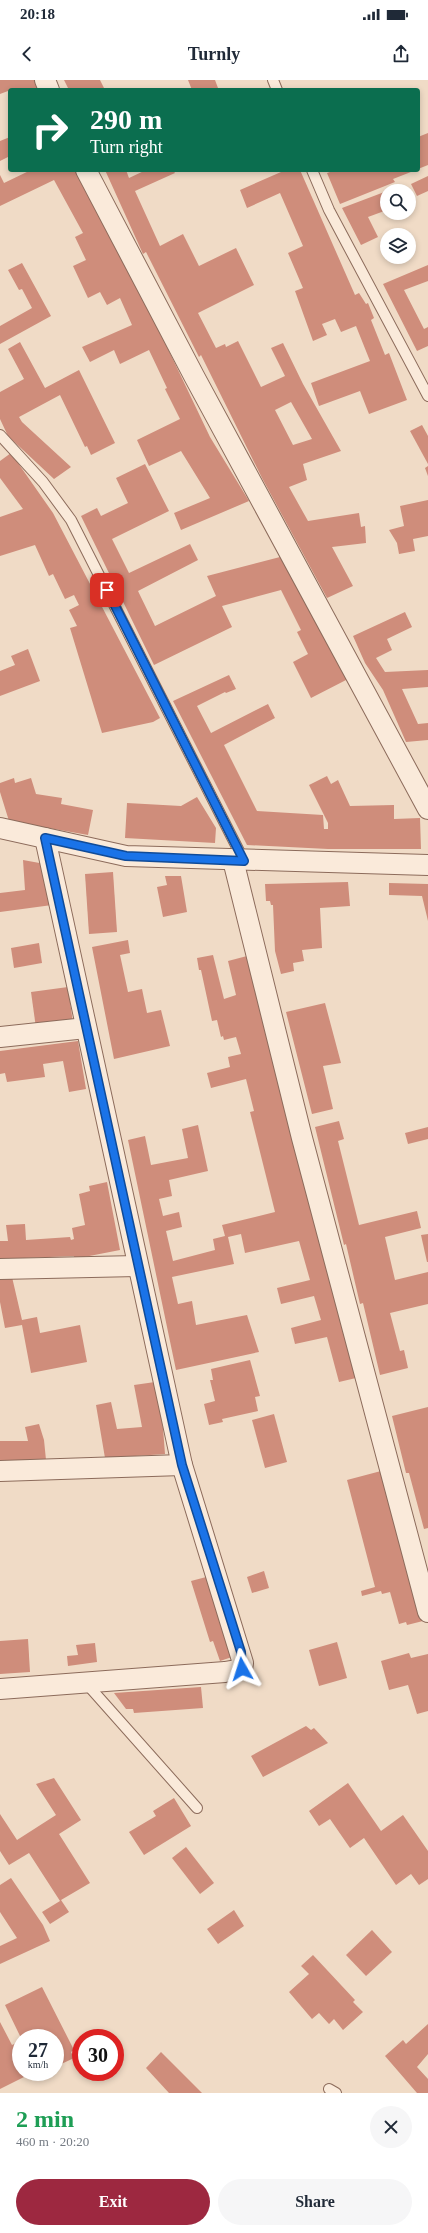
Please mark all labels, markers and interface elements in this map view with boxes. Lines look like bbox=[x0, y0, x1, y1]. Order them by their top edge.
text: 20:18 bbox=[20, 6, 55, 22]
icon: back bbox=[16, 43, 38, 65]
icon: share bbox=[390, 43, 412, 65]
text: Turnly bbox=[188, 44, 240, 64]
icon: right bbox=[24, 104, 76, 156]
text: 290 m bbox=[90, 104, 162, 135]
text: Turn right bbox=[90, 137, 163, 157]
map controls bbox=[380, 184, 416, 264]
button: search bbox=[380, 184, 416, 220]
button: layers bbox=[380, 228, 416, 264]
pin bbox=[90, 573, 124, 607]
icon: arrive bbox=[96, 579, 118, 601]
position arrow bbox=[221, 1648, 263, 1690]
speed limit sign: 30 bbox=[72, 2029, 124, 2081]
text: 27 bbox=[28, 2039, 48, 2061]
text: km/h bbox=[28, 2059, 48, 2070]
text: 2 min bbox=[16, 2106, 74, 2132]
button: close bbox=[370, 2106, 412, 2148]
text: 460 m · 20:20 bbox=[16, 2134, 89, 2149]
button: Exit bbox=[16, 2179, 210, 2225]
button: Share bbox=[218, 2179, 412, 2225]

